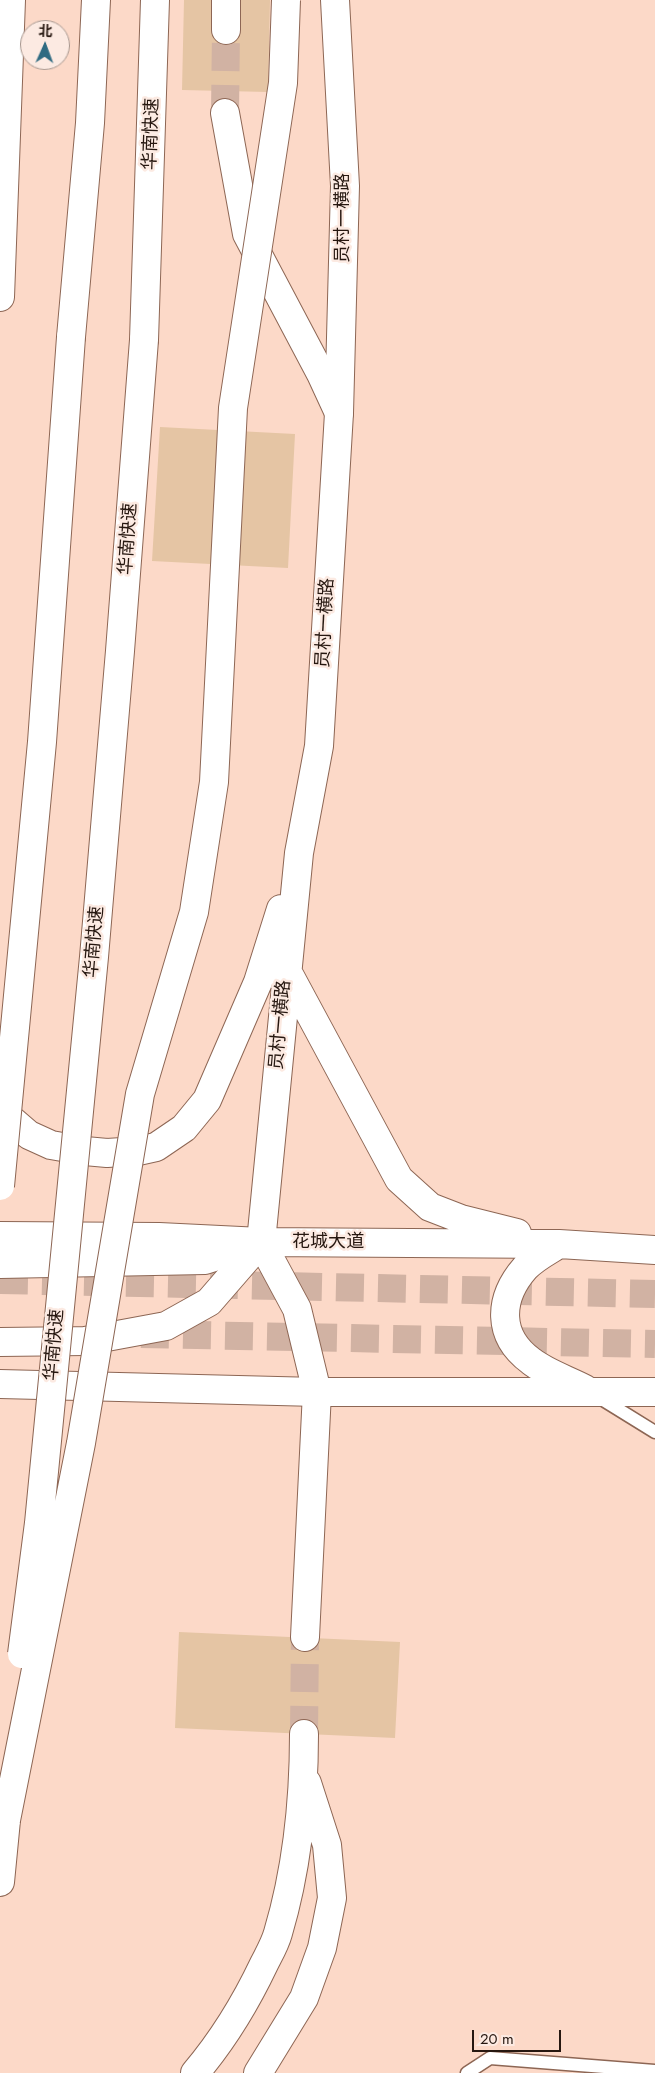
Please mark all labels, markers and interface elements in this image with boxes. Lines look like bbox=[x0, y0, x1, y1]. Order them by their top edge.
north arrow bbox=[20, 20, 70, 70]
text: 北 bbox=[38, 21, 53, 41]
street label: 华南快速 bbox=[140, 98, 164, 170]
street label: 员村一横路 bbox=[333, 173, 355, 263]
street label: 华南快速 bbox=[116, 502, 142, 576]
street label: 员村一横路 bbox=[313, 577, 339, 669]
street label: 华南快速 bbox=[81, 905, 109, 979]
street label: 员村一横路 bbox=[266, 979, 296, 1071]
street label: 花城大道 bbox=[292, 1232, 364, 1254]
street label: 华南快速 bbox=[41, 1308, 69, 1382]
scale bar bbox=[475, 2020, 564, 2052]
text: 20 m bbox=[480, 2028, 514, 2050]

